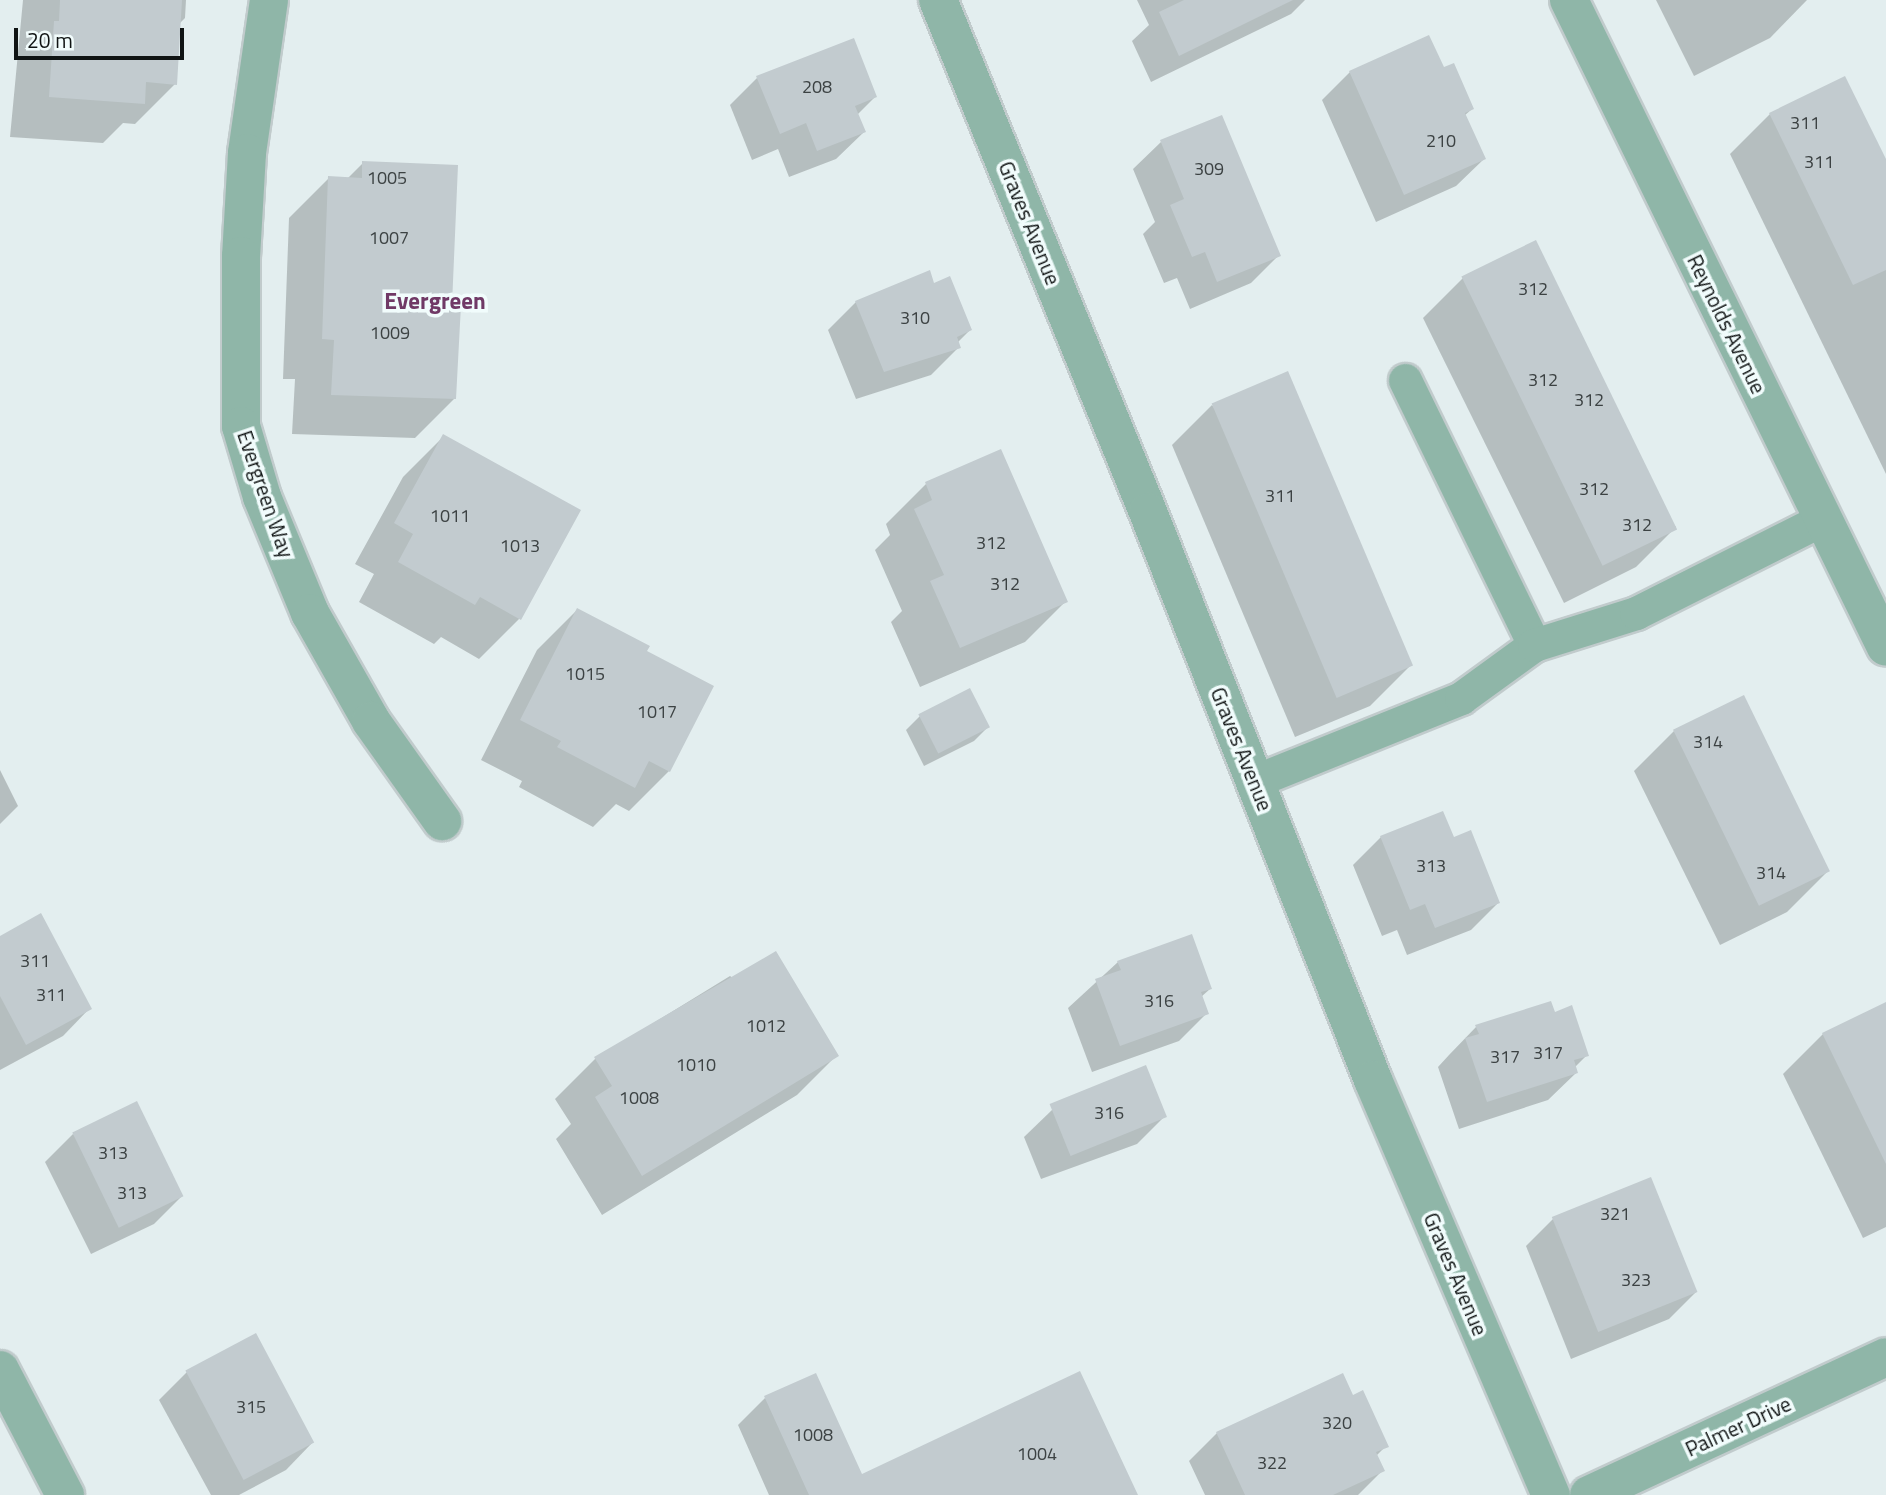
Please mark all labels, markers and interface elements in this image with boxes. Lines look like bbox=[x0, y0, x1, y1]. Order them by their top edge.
scale bar bbox=[18, 14, 187, 58]
text: 20 m bbox=[27, 24, 73, 56]
house number: 208 bbox=[802, 76, 832, 98]
house number: 311 bbox=[1790, 112, 1820, 134]
house number: 210 bbox=[1426, 130, 1456, 152]
house number: 311 bbox=[1804, 151, 1834, 173]
street label: Graves Avenue bbox=[994, 157, 1066, 289]
house number: 309 bbox=[1194, 158, 1224, 180]
house number: 1005 bbox=[367, 167, 407, 189]
house number: 1007 bbox=[369, 227, 409, 249]
street label: Reynolds Avenue bbox=[1682, 250, 1772, 398]
house number: 312 bbox=[1518, 278, 1548, 300]
district label: Evergreen bbox=[384, 287, 486, 315]
house number: 310 bbox=[900, 307, 930, 329]
house number: 1009 bbox=[370, 322, 410, 344]
house number: 312 bbox=[1528, 369, 1558, 391]
house number: 312 bbox=[1574, 389, 1604, 411]
street label: Evergreen Way bbox=[232, 427, 300, 561]
house number: 312 bbox=[1579, 478, 1609, 500]
house number: 311 bbox=[1265, 485, 1295, 507]
house number: 1011 bbox=[430, 505, 470, 527]
house number: 312 bbox=[1622, 514, 1652, 536]
house number: 312 bbox=[976, 532, 1006, 554]
house number: 1013 bbox=[500, 535, 540, 557]
house number: 312 bbox=[990, 573, 1020, 595]
house number: 1015 bbox=[565, 663, 605, 685]
street label: Graves Avenue bbox=[1206, 683, 1278, 815]
house number: 1017 bbox=[637, 701, 677, 723]
house number: 314 bbox=[1693, 731, 1723, 753]
house number: 313 bbox=[1416, 855, 1446, 877]
house number: 314 bbox=[1756, 862, 1786, 884]
house number: 311 bbox=[20, 950, 50, 972]
house number: 311 bbox=[36, 984, 66, 1006]
house number: 316 bbox=[1144, 990, 1174, 1012]
house number: 1012 bbox=[746, 1015, 786, 1037]
house number: 317 bbox=[1533, 1042, 1563, 1064]
house number: 317 bbox=[1490, 1046, 1520, 1068]
house number: 1010 bbox=[676, 1054, 716, 1076]
house number: 1008 bbox=[619, 1087, 659, 1109]
house number: 316 bbox=[1094, 1102, 1124, 1124]
house number: 313 bbox=[98, 1142, 128, 1164]
house number: 313 bbox=[117, 1182, 147, 1204]
house number: 321 bbox=[1600, 1203, 1630, 1225]
street label: Graves Avenue bbox=[1419, 1209, 1493, 1339]
house number: 323 bbox=[1621, 1269, 1651, 1291]
street label: Palmer Drive bbox=[1681, 1391, 1795, 1461]
house number: 315 bbox=[236, 1396, 266, 1418]
house number: 320 bbox=[1322, 1412, 1352, 1434]
house number: 1008 bbox=[793, 1424, 833, 1446]
house number: 1004 bbox=[1017, 1443, 1057, 1465]
house number: 322 bbox=[1257, 1452, 1287, 1474]

